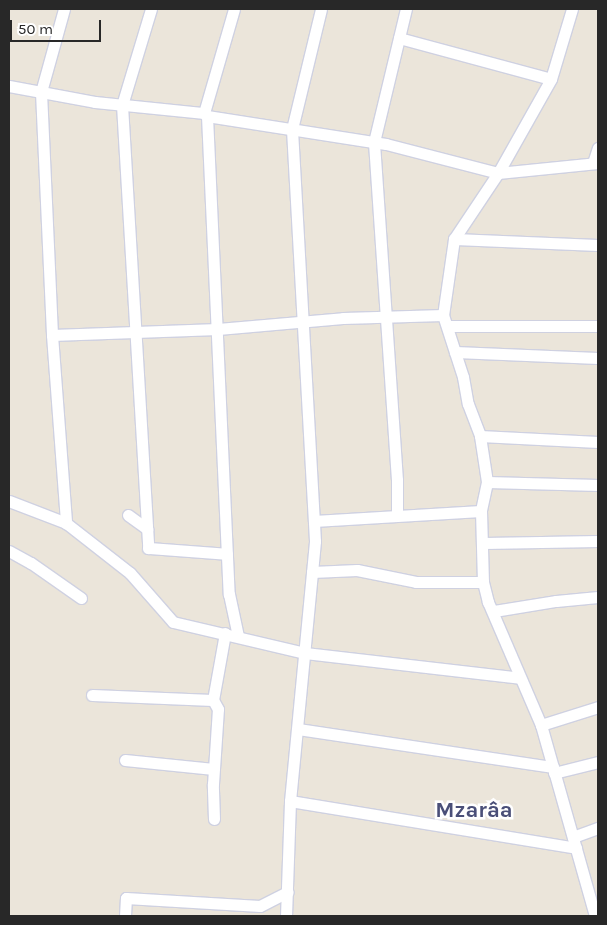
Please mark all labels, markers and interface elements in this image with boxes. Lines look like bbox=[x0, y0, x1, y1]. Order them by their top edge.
scale bar bbox=[12, 10, 104, 42]
text: 50 m bbox=[18, 20, 53, 38]
district label: Mzarâa bbox=[435, 798, 513, 824]

